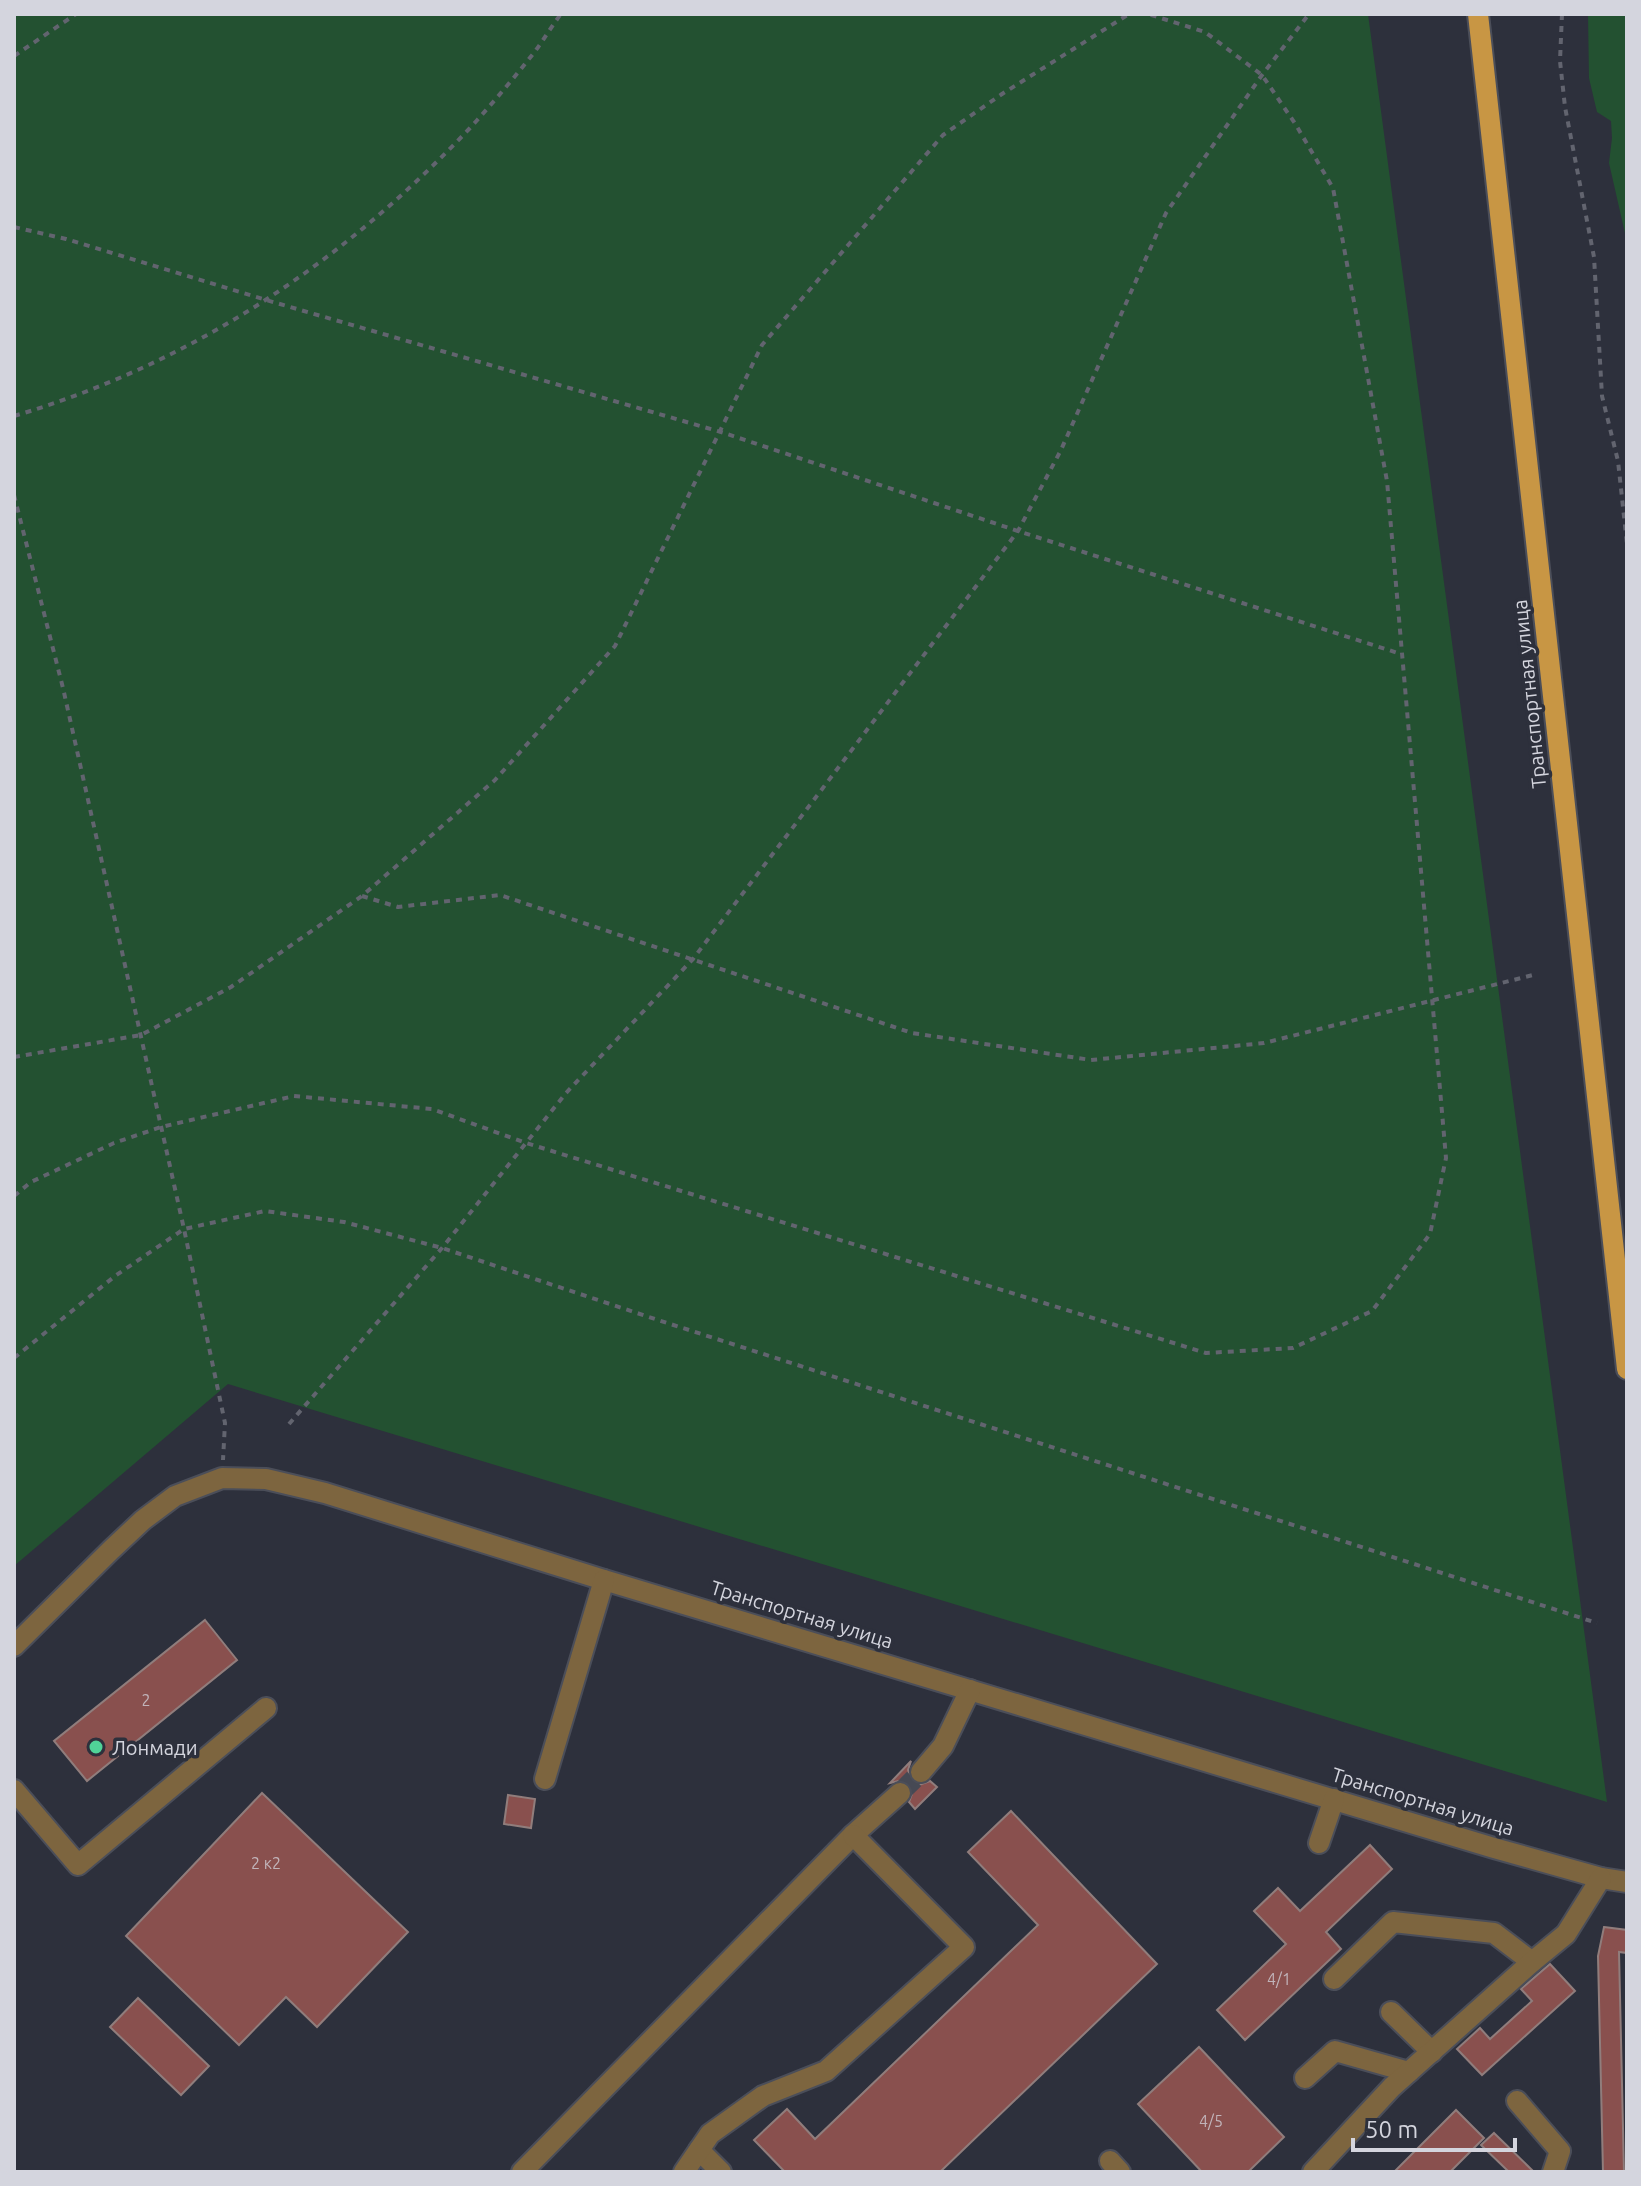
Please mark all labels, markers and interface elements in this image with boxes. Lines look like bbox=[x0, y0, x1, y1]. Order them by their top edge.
street label: Транспортная улица bbox=[1508, 599, 1550, 789]
street label: Транспортная улица bbox=[708, 1575, 896, 1653]
house number: 2 bbox=[141, 1691, 151, 1709]
place label: Лонмади bbox=[112, 1736, 198, 1759]
marker: Лонмади bbox=[87, 1738, 105, 1756]
street label: Транспортная улица bbox=[1329, 1762, 1517, 1840]
house number: 2 к2 bbox=[251, 1854, 281, 1872]
house number: 4/1 bbox=[1267, 1970, 1291, 1988]
scale bar bbox=[1353, 2102, 1515, 2152]
house number: 4/5 bbox=[1199, 2112, 1223, 2130]
text: 50 m bbox=[1365, 2116, 1418, 2143]

